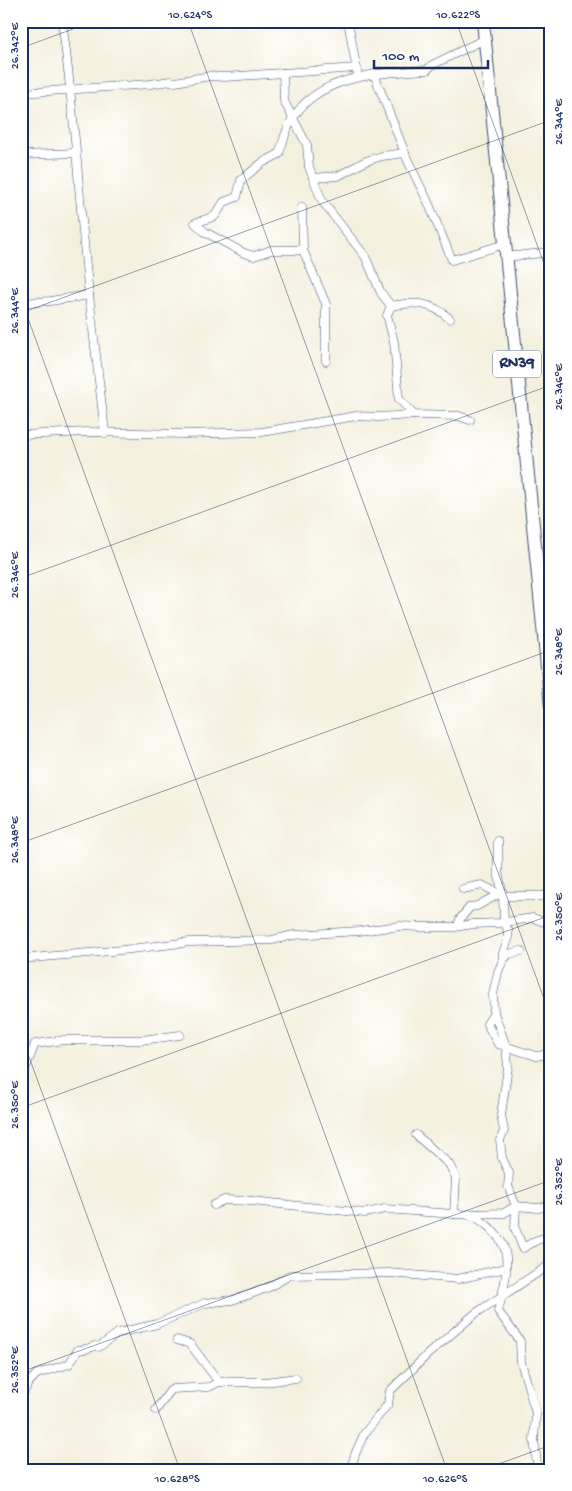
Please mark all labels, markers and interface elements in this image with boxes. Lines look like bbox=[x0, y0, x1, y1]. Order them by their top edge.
text: 10.624°S bbox=[167, 9, 212, 23]
text: 10.622°S bbox=[435, 9, 481, 23]
text: 26.342°E bbox=[9, 22, 23, 69]
scale bar bbox=[374, 38, 488, 70]
text: 100 m bbox=[381, 48, 420, 66]
text: 26.344°E bbox=[553, 98, 567, 145]
text: 26.344°E bbox=[9, 287, 23, 334]
road number: RN39 bbox=[493, 350, 541, 378]
text: 26.346°E bbox=[553, 363, 567, 410]
text: 26.346°E bbox=[9, 551, 23, 598]
text: 26.348°E bbox=[553, 628, 567, 676]
text: 26.348°E bbox=[9, 816, 23, 864]
text: 26.350°E bbox=[553, 892, 567, 941]
text: 26.350°E bbox=[9, 1080, 23, 1129]
text: 26.352°E bbox=[553, 1158, 567, 1206]
text: 26.352°E bbox=[9, 1346, 23, 1394]
text: 10.628°S bbox=[154, 1473, 200, 1487]
text: 10.626°S bbox=[422, 1473, 468, 1487]

